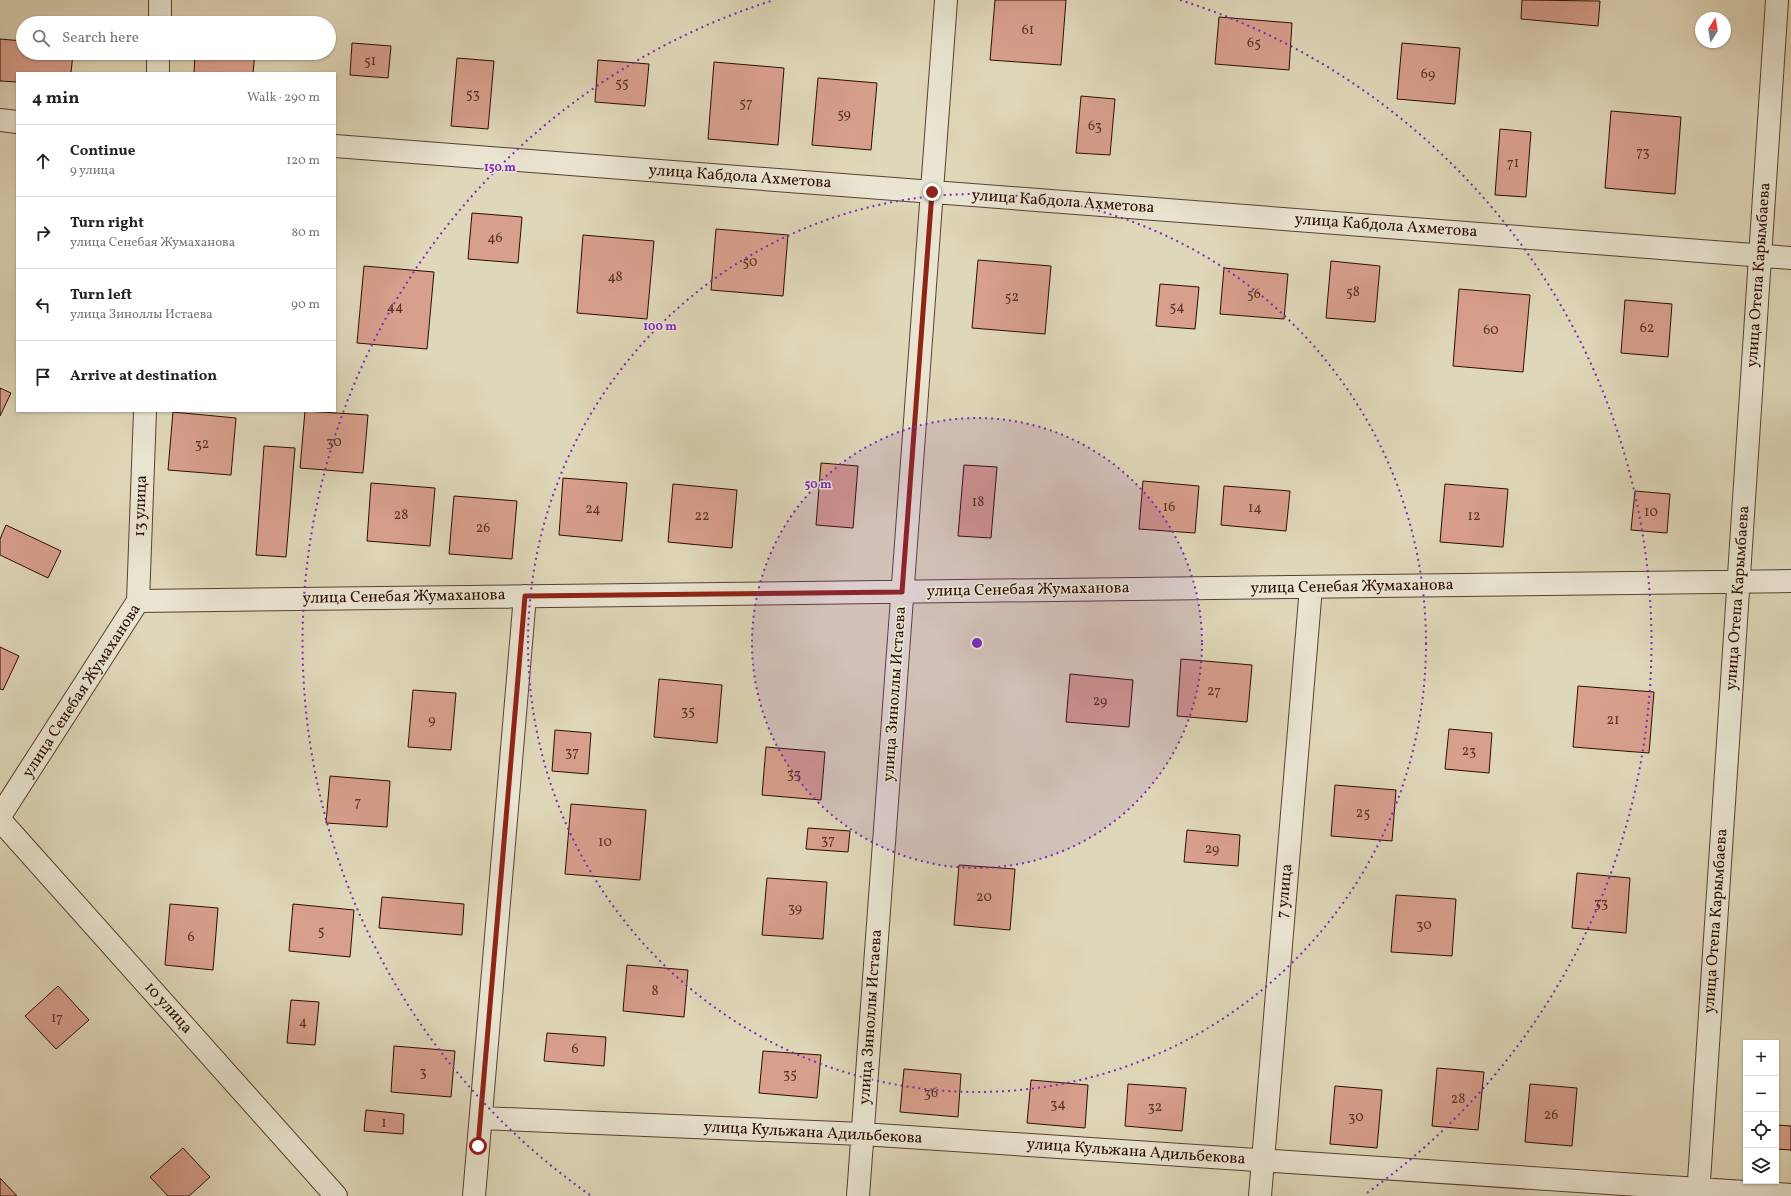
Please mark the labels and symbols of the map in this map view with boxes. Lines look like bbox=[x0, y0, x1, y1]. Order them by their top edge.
north arrow bbox=[1695, 12, 1731, 48]
house number: 61 bbox=[1022, 21, 1034, 40]
house number: 65 bbox=[1247, 34, 1261, 53]
house number: 51 bbox=[364, 52, 376, 71]
house number: 69 bbox=[1421, 65, 1435, 84]
house number: 55 bbox=[615, 74, 629, 93]
house number: 53 bbox=[466, 85, 480, 104]
house number: 57 bbox=[739, 94, 753, 113]
house number: 59 bbox=[837, 105, 851, 124]
house number: 63 bbox=[1088, 117, 1102, 136]
house number: 73 bbox=[1636, 143, 1650, 162]
house number: 71 bbox=[1507, 154, 1519, 173]
text: 150 m bbox=[484, 160, 516, 176]
street label: улица Кабдола Ахметова bbox=[648, 160, 832, 194]
street label: улица Отепа Карымбаева bbox=[1742, 182, 1776, 368]
route end bbox=[923, 183, 941, 201]
street label: улица Кабдола Ахметова bbox=[971, 185, 1155, 219]
street label: улица Кабдола Ахметова bbox=[1294, 209, 1478, 243]
house number: 46 bbox=[487, 229, 503, 248]
house number: 50 bbox=[743, 253, 757, 272]
house number: 48 bbox=[607, 268, 623, 287]
house number: 58 bbox=[1346, 283, 1360, 302]
house number: 56 bbox=[1247, 285, 1261, 304]
house number: 52 bbox=[1005, 288, 1019, 307]
house number: 44 bbox=[387, 298, 403, 317]
house number: 54 bbox=[1169, 298, 1185, 317]
text: 100 m bbox=[643, 319, 677, 335]
house number: 62 bbox=[1640, 319, 1654, 338]
house number: 60 bbox=[1483, 321, 1499, 340]
house number: 30 bbox=[326, 433, 342, 452]
house number: 32 bbox=[195, 435, 209, 454]
street label: 13 улица bbox=[129, 475, 153, 537]
text: 50 m bbox=[804, 477, 832, 493]
house number: 18 bbox=[972, 493, 984, 512]
house number: 16 bbox=[1163, 498, 1175, 517]
house number: 14 bbox=[1248, 499, 1262, 518]
house number: 24 bbox=[585, 500, 601, 519]
house number: 10 bbox=[1644, 503, 1658, 522]
street label: улица Отепа Карымбаева bbox=[1721, 505, 1755, 691]
house number: 28 bbox=[394, 506, 408, 525]
house number: 22 bbox=[694, 507, 710, 526]
house number: 12 bbox=[1468, 507, 1480, 526]
house number: 26 bbox=[476, 519, 490, 538]
street label: улица Сенебая Жумаханова bbox=[1250, 574, 1454, 600]
street label: улица Сенебая Жумаханова bbox=[926, 577, 1130, 603]
street label: улица Сенебая Жумаханова bbox=[302, 584, 506, 610]
street label: улица Сенебая Жумаханова bbox=[17, 600, 147, 782]
street label: улица Зиноллы Истаева bbox=[878, 606, 912, 782]
centre of rings bbox=[970, 636, 984, 650]
house number: 27 bbox=[1207, 682, 1221, 701]
house number: 29 bbox=[1093, 692, 1107, 711]
house number: 35 bbox=[681, 702, 695, 721]
house number: 9 bbox=[428, 711, 436, 730]
house number: 21 bbox=[1607, 711, 1619, 730]
house number: 23 bbox=[1462, 742, 1476, 761]
house number: 37 bbox=[565, 743, 579, 762]
house number: 33 bbox=[787, 765, 801, 784]
house number: 7 bbox=[355, 793, 362, 812]
house number: 25 bbox=[1356, 804, 1370, 823]
street label: улица Отепа Карымбаева bbox=[1699, 828, 1733, 1014]
house number: 37 bbox=[821, 831, 835, 850]
house number: 10 bbox=[598, 833, 612, 852]
house number: 29 bbox=[1205, 840, 1219, 859]
street label: 7 улица bbox=[1272, 863, 1298, 919]
house number: 20 bbox=[976, 888, 992, 907]
house number: 33 bbox=[1594, 894, 1608, 913]
house number: 39 bbox=[788, 899, 802, 918]
house number: 30 bbox=[1416, 916, 1432, 935]
house number: 5 bbox=[318, 922, 324, 941]
house number: 6 bbox=[187, 928, 195, 947]
street label: улица Зиноллы Истаева bbox=[854, 929, 888, 1105]
street label: 10 улица bbox=[139, 977, 197, 1039]
house number: 8 bbox=[651, 982, 659, 1001]
house number: 17 bbox=[51, 1009, 63, 1028]
house number: 4 bbox=[299, 1013, 307, 1032]
house number: 6 bbox=[571, 1040, 579, 1059]
house number: 3 bbox=[419, 1063, 427, 1082]
house number: 35 bbox=[783, 1065, 797, 1084]
house number: 36 bbox=[924, 1084, 938, 1103]
house number: 28 bbox=[1451, 1090, 1465, 1109]
house number: 34 bbox=[1050, 1095, 1066, 1114]
house number: 32 bbox=[1148, 1098, 1162, 1117]
house number: 26 bbox=[1544, 1106, 1558, 1125]
house number: 30 bbox=[1348, 1108, 1364, 1127]
house number: 1 bbox=[381, 1114, 387, 1133]
street label: улица Кульжана Адильбекова bbox=[703, 1116, 923, 1150]
street label: улица Кульжана Адильбекова bbox=[1026, 1133, 1246, 1171]
route start bbox=[469, 1137, 487, 1155]

